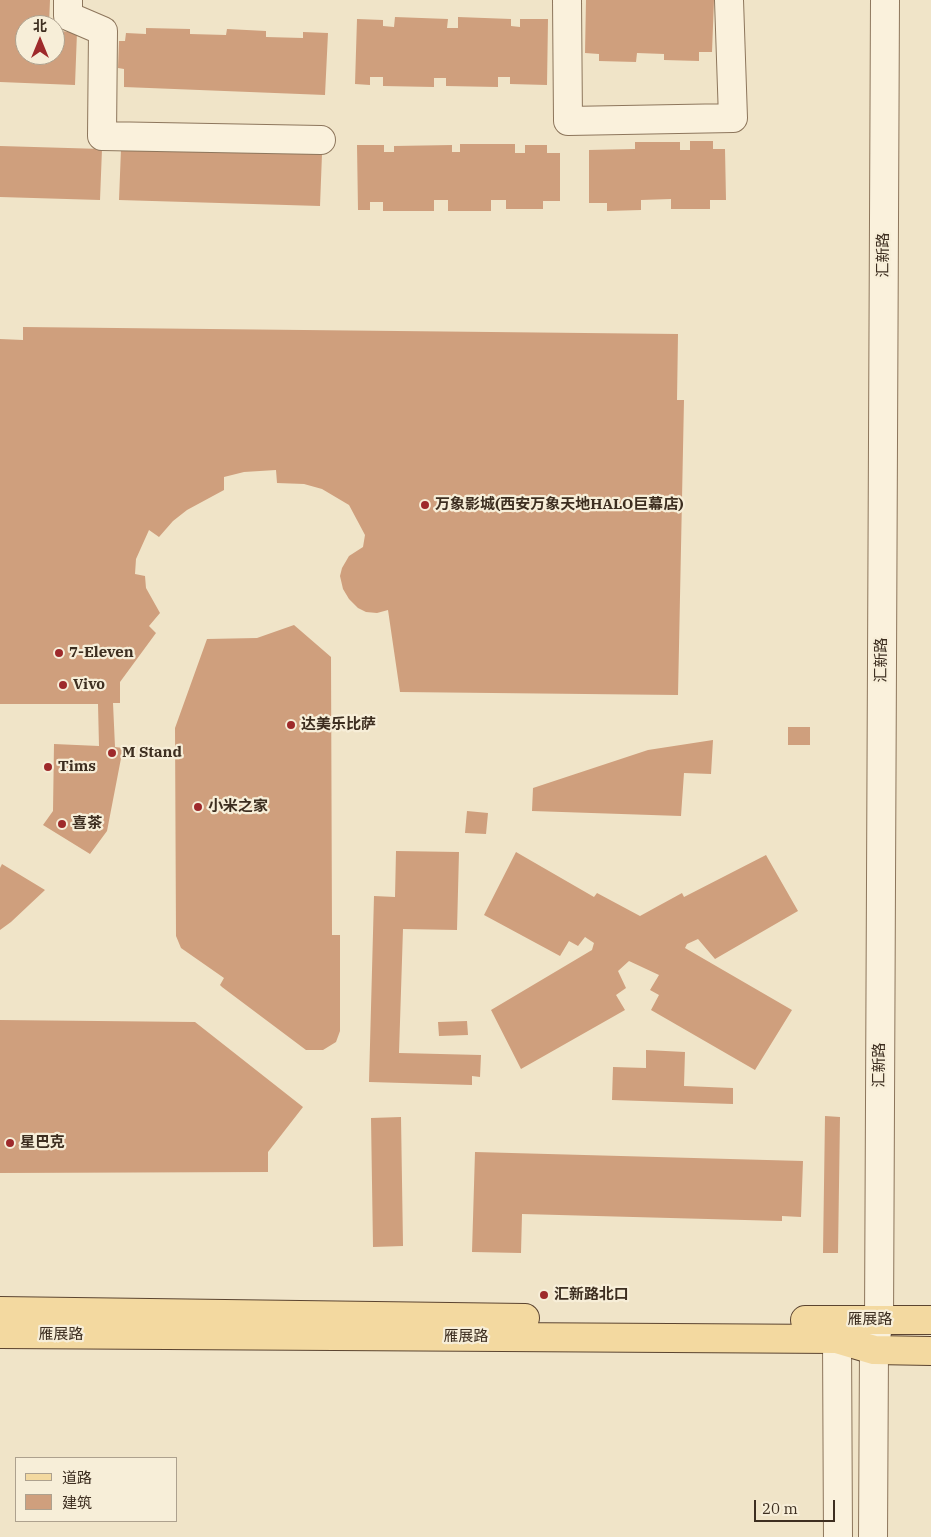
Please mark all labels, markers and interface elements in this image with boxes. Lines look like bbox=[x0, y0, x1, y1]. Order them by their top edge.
north arrow bbox=[15, 15, 65, 65]
text: 北 bbox=[33, 17, 47, 35]
street label: 汇新路 bbox=[875, 233, 893, 277]
place label: 万象影城(西安万象天地HALO巨幕店) bbox=[435, 496, 684, 514]
marker: 万象影城(西安万象天地HALO巨幕店) bbox=[419, 499, 431, 511]
street label: 汇新路 bbox=[873, 638, 891, 682]
place label: 7-Eleven bbox=[69, 644, 134, 662]
marker: 7-Eleven bbox=[53, 647, 65, 659]
place label: Vivo bbox=[73, 676, 105, 694]
marker: Vivo bbox=[57, 679, 69, 691]
place label: 达美乐比萨 bbox=[301, 716, 376, 734]
marker: 达美乐比萨 bbox=[285, 719, 297, 731]
place label: M Stand bbox=[122, 744, 182, 762]
marker: M Stand bbox=[106, 747, 118, 759]
place label: Tims bbox=[58, 758, 96, 776]
marker: Tims bbox=[42, 761, 54, 773]
place label: 小米之家 bbox=[208, 798, 268, 816]
marker: 小米之家 bbox=[192, 801, 204, 813]
place label: 喜茶 bbox=[72, 815, 102, 833]
marker: 喜茶 bbox=[56, 818, 68, 830]
street label: 汇新路 bbox=[871, 1043, 889, 1087]
place label: 星巴克 bbox=[20, 1134, 65, 1152]
marker: 星巴克 bbox=[4, 1137, 16, 1149]
place label: 汇新路北口 bbox=[554, 1286, 629, 1304]
marker: 汇新路北口 bbox=[538, 1289, 550, 1301]
street label: 雁展路 bbox=[848, 1311, 892, 1329]
street label: 雁展路 bbox=[39, 1326, 83, 1344]
street label: 雁展路 bbox=[444, 1328, 488, 1346]
legend bbox=[15, 1457, 178, 1522]
text: 道路 bbox=[62, 1468, 92, 1487]
scale bar bbox=[756, 1490, 837, 1522]
text: 建筑 bbox=[62, 1493, 92, 1512]
text: 20 m bbox=[762, 1499, 798, 1518]

